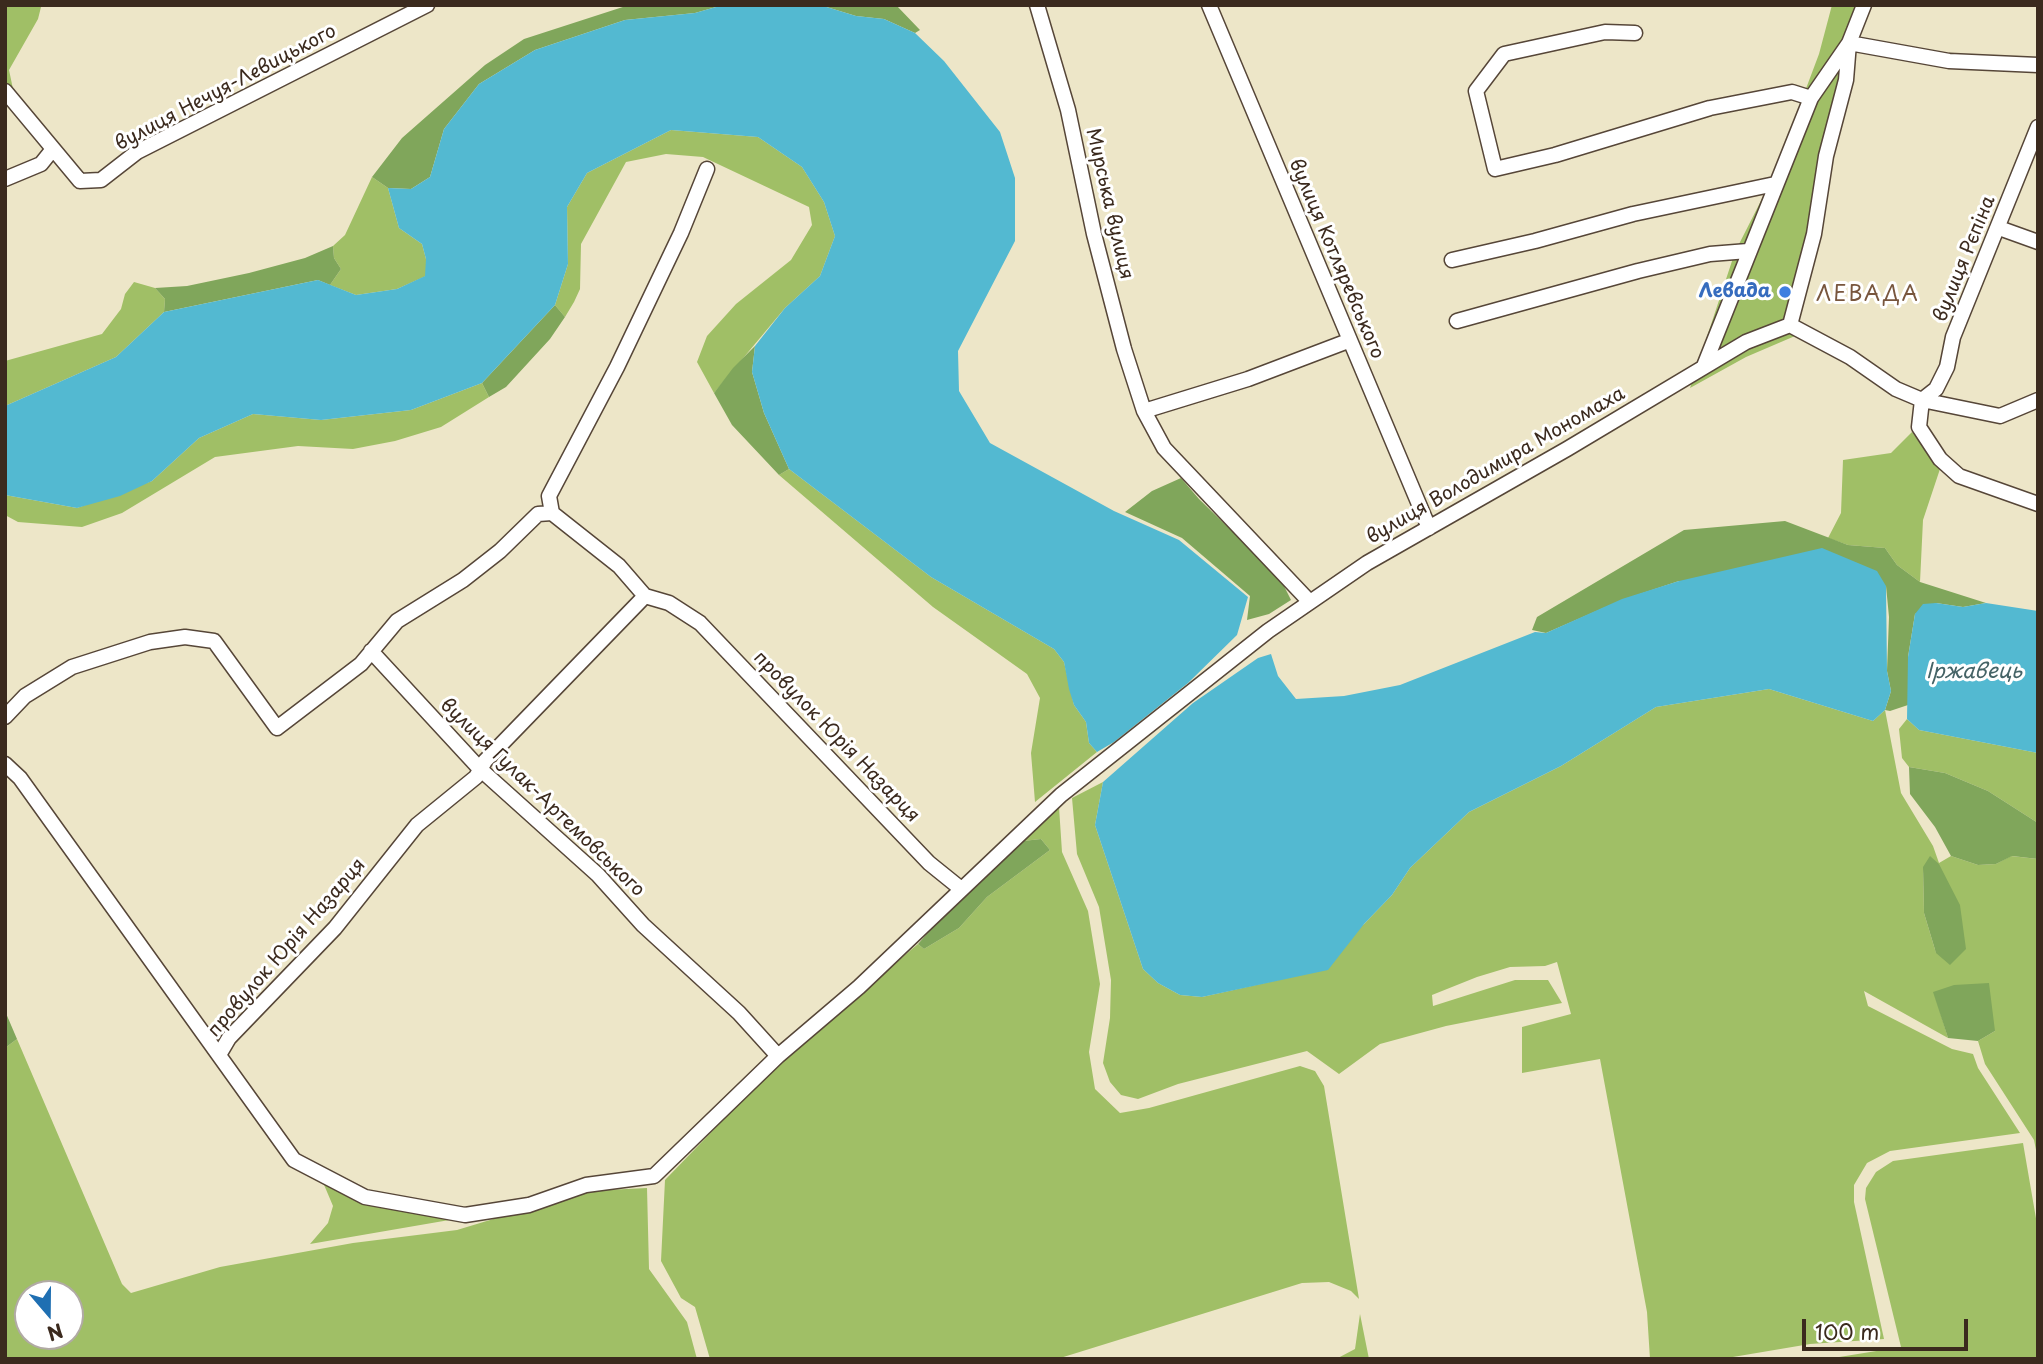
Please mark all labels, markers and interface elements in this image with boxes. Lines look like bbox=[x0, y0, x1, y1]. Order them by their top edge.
street label: вулиця Нечуя-Левицького bbox=[112, 20, 340, 156]
street label: Мирська вулиця bbox=[1081, 126, 1137, 282]
street label: вулиця Котляревського bbox=[1283, 155, 1389, 363]
street label: вулиця Рєпіна bbox=[1929, 193, 2001, 325]
place label: Левада bbox=[1699, 281, 1771, 303]
district label: ЛЕВАДА bbox=[1816, 282, 1920, 308]
marker: Левада bbox=[1777, 284, 1793, 300]
street label: вулиця Володимира Мономаха bbox=[1363, 383, 1629, 549]
street label: провулок Юрія Назарця bbox=[748, 647, 924, 827]
water label: Іржавець bbox=[1926, 659, 2022, 685]
street label: вулиця Гулак-Артемовського bbox=[435, 694, 649, 902]
street label: провулок Юрія Назарця bbox=[203, 854, 371, 1042]
north arrow bbox=[14, 1280, 84, 1350]
scale bar bbox=[1805, 1304, 1971, 1348]
text: 100 m bbox=[1815, 1315, 1879, 1347]
text: N bbox=[44, 1317, 67, 1349]

